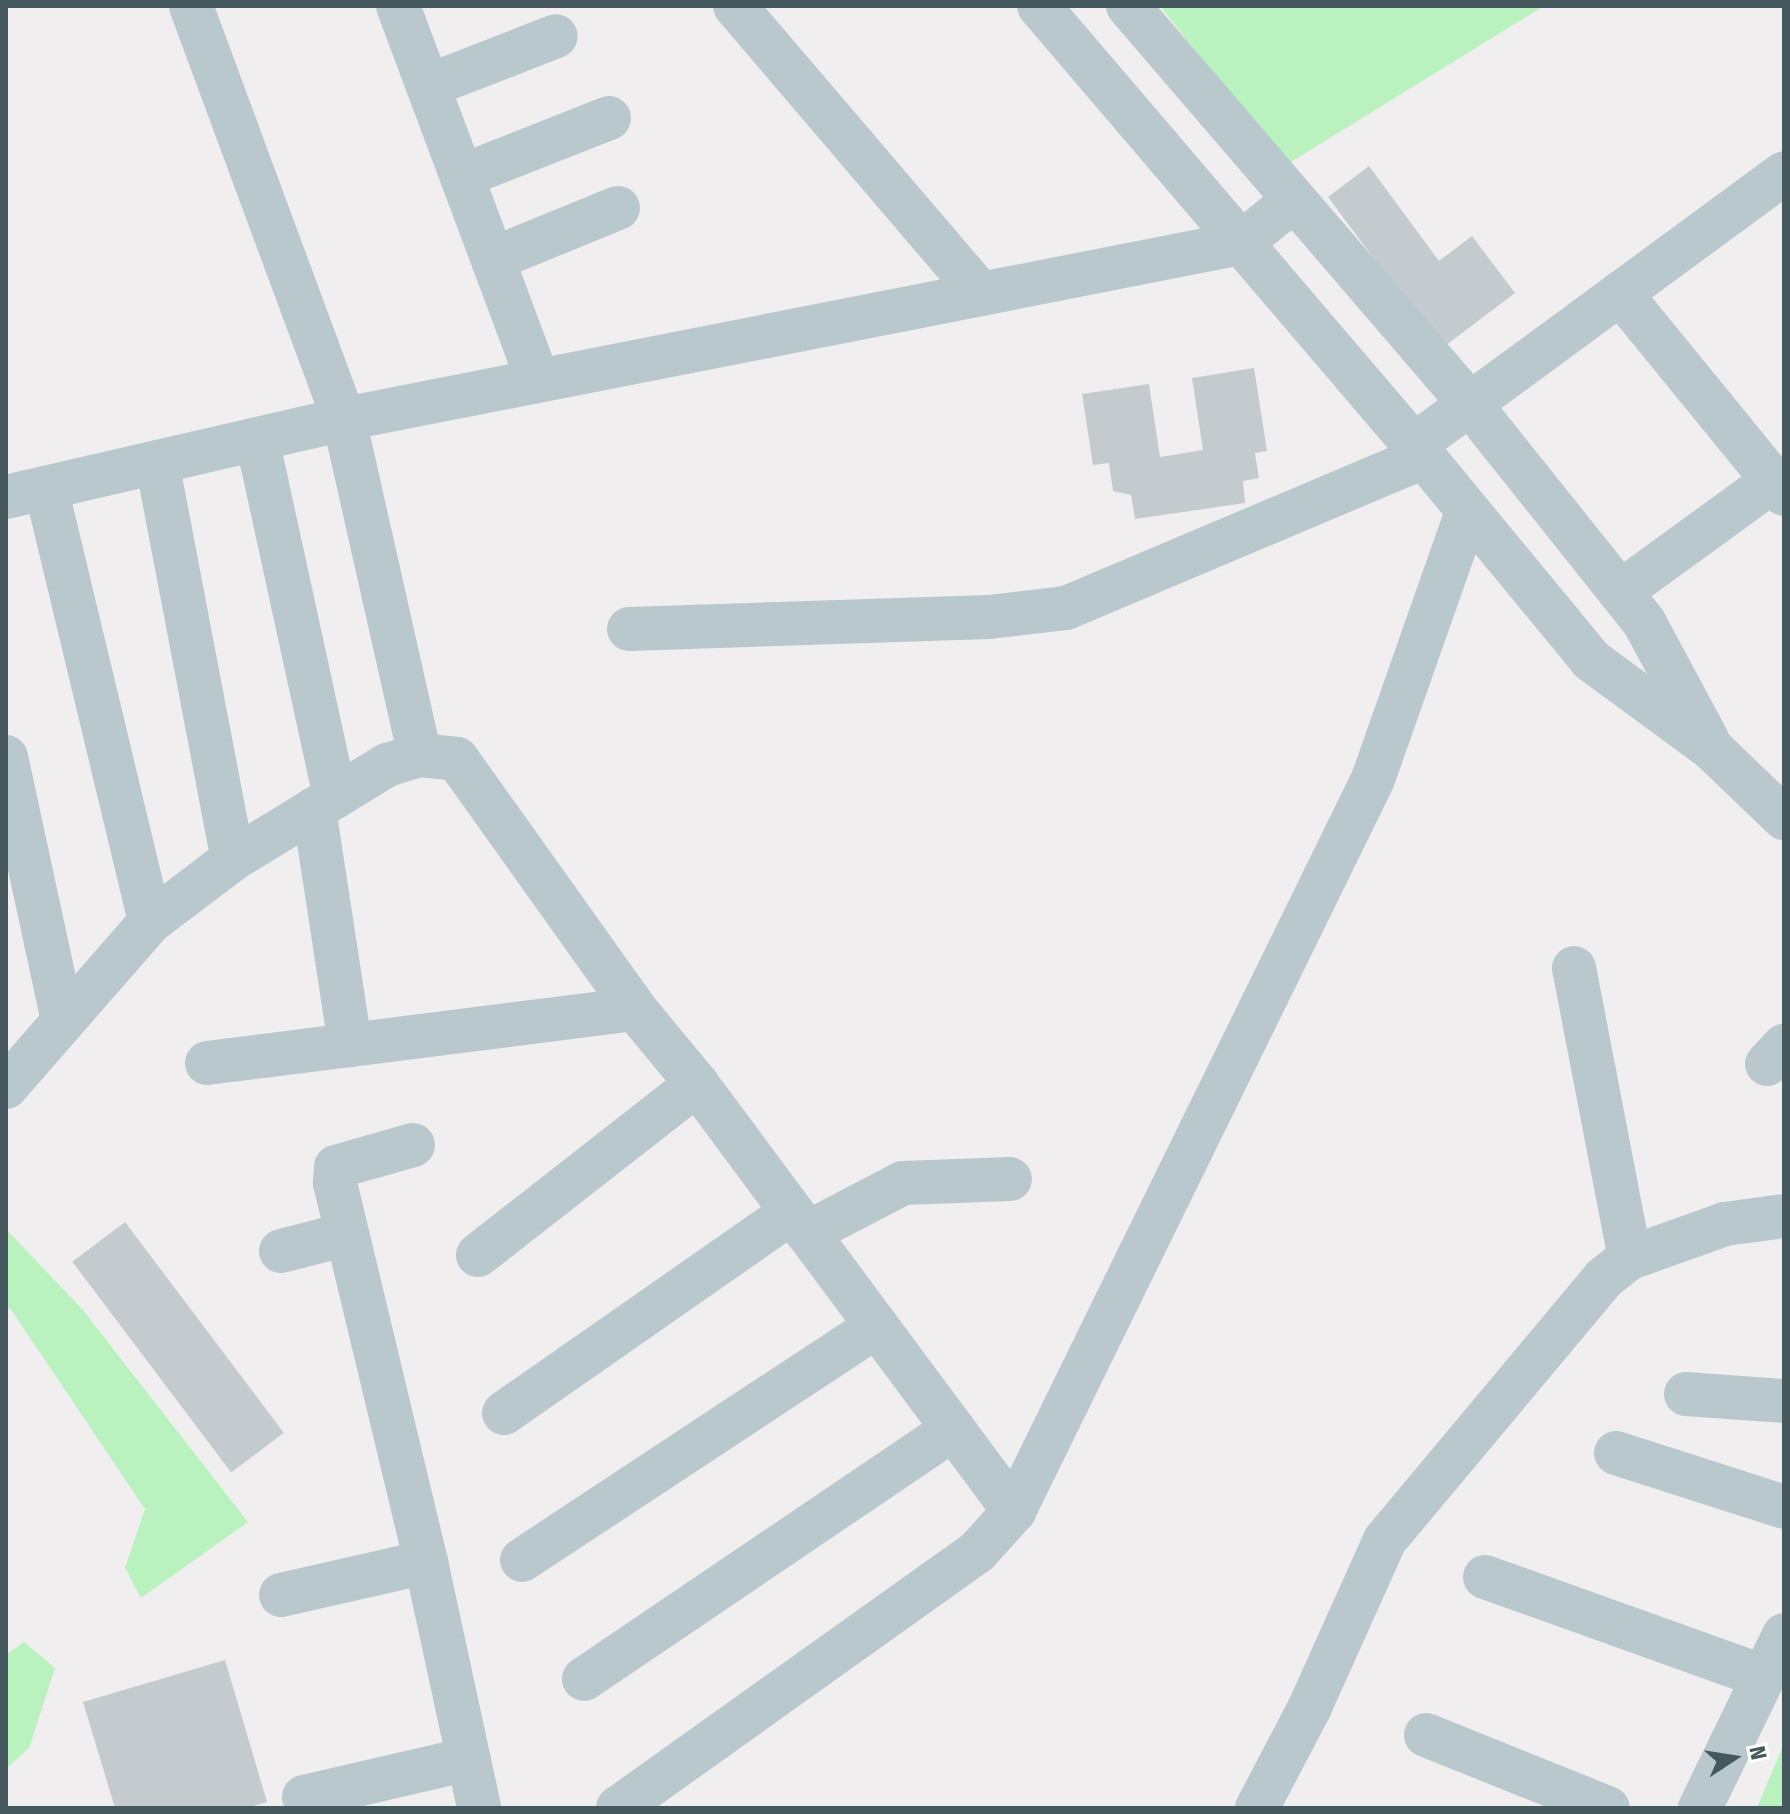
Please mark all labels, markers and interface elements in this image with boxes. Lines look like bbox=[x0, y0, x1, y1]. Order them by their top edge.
north arrow bbox=[1694, 1718, 1774, 1798]
text: N bbox=[1743, 1744, 1773, 1762]

